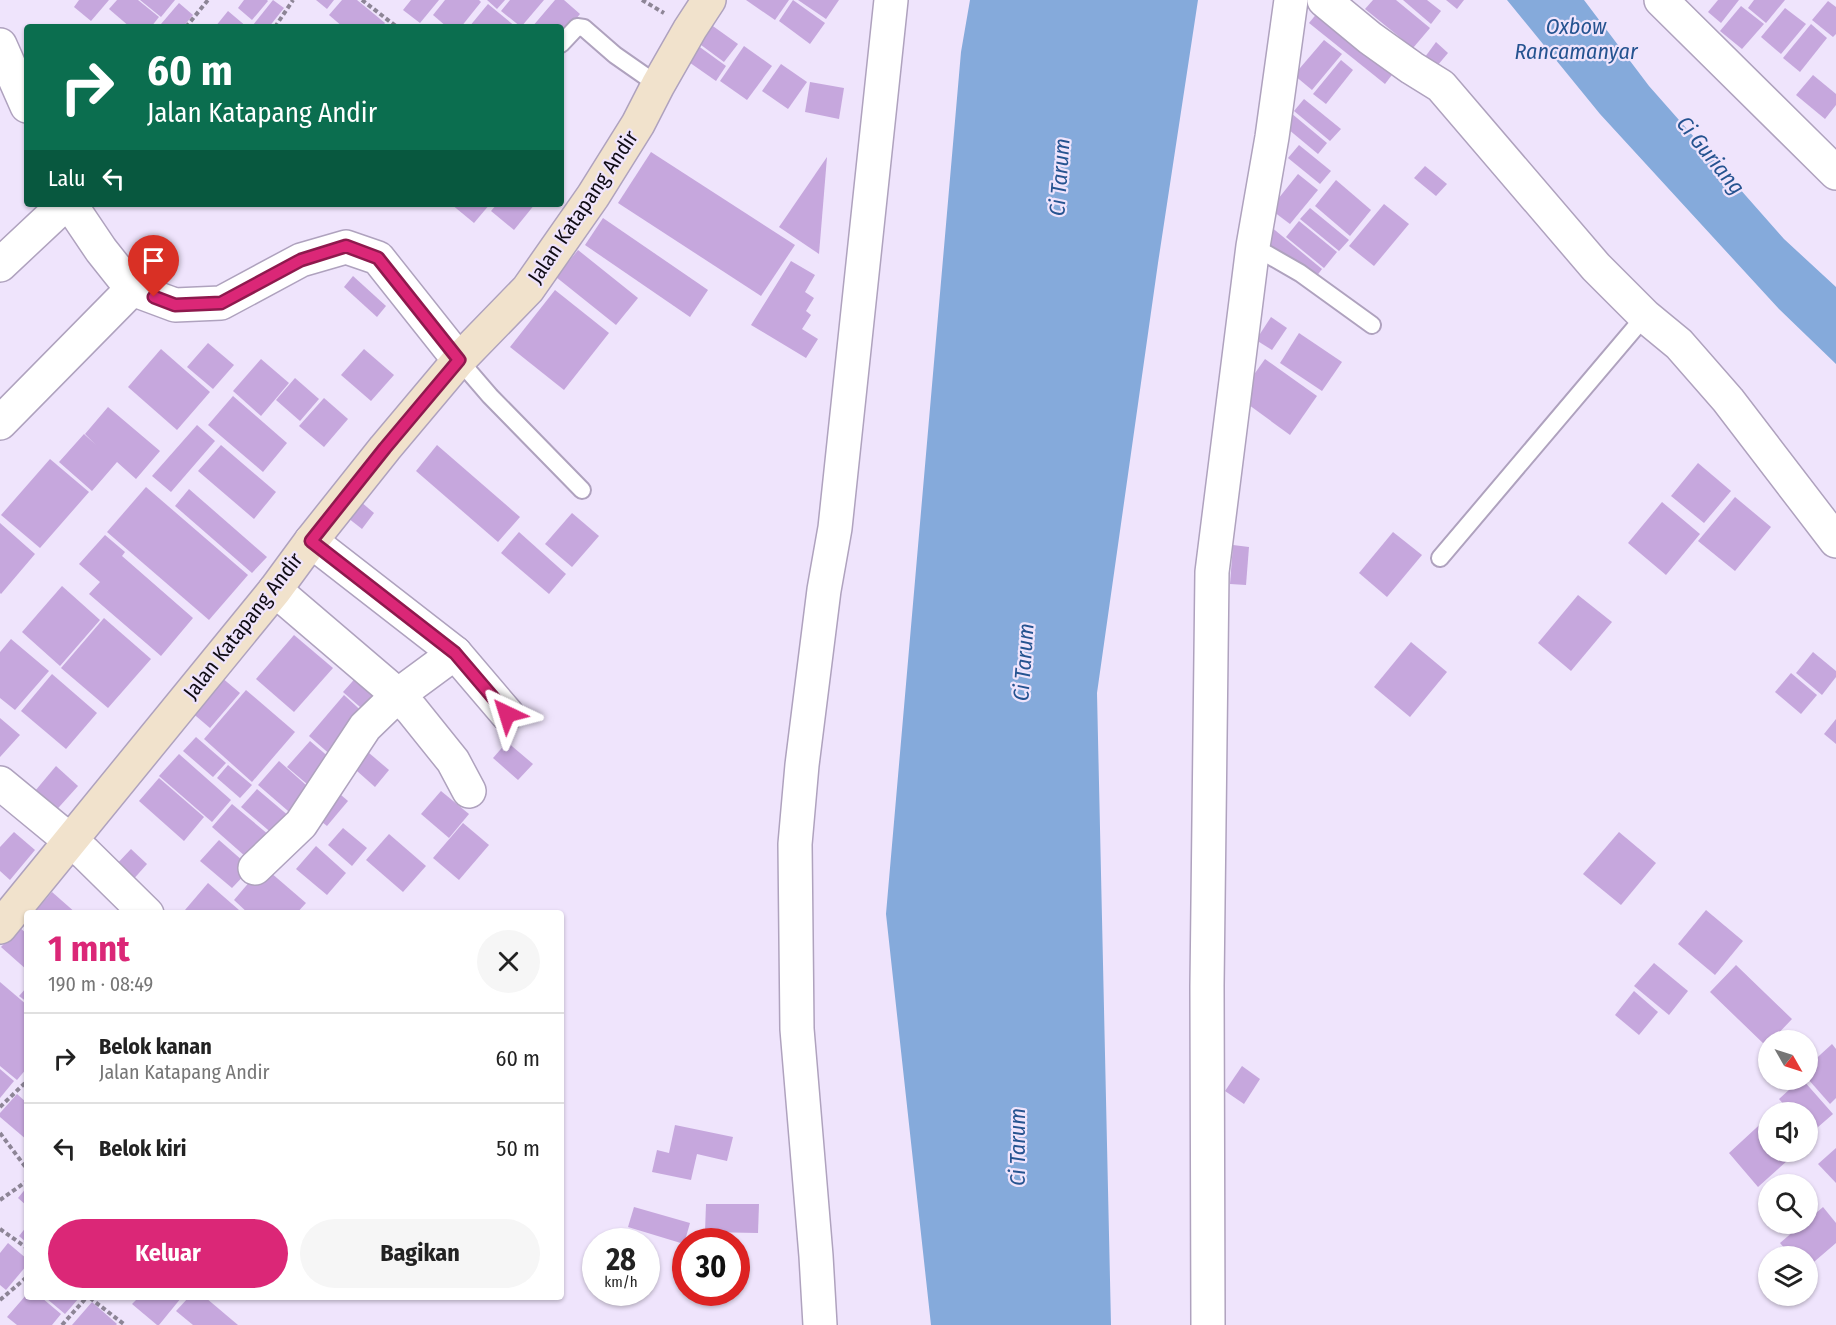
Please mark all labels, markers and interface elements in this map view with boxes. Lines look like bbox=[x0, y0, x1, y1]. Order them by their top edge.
water label: Oxbow Rancamanyar bbox=[1514, 13, 1639, 65]
text: 60 m bbox=[147, 46, 233, 96]
icon: right bbox=[48, 48, 126, 126]
text: Jalan Katapang Andir bbox=[147, 97, 377, 129]
water label: Ci Guriang bbox=[1671, 111, 1750, 200]
street label: Jalan Katapang Andir bbox=[522, 125, 644, 288]
water label: Ci Tarum bbox=[1043, 137, 1076, 217]
icon: left bbox=[97, 162, 130, 195]
text: Lalu bbox=[48, 165, 85, 192]
pin bbox=[128, 235, 179, 297]
icon: arrive bbox=[137, 244, 170, 277]
street label: Jalan Katapang Andir bbox=[178, 547, 309, 705]
water label: Ci Tarum bbox=[1007, 622, 1040, 702]
position arrow bbox=[475, 682, 539, 746]
text: 1 mnt bbox=[48, 927, 130, 971]
button: close bbox=[477, 930, 540, 993]
text: 190 m · 08:49 bbox=[48, 972, 153, 996]
north arrow bbox=[1758, 1030, 1818, 1090]
map controls bbox=[1758, 1030, 1818, 1306]
text: Belok kanan bbox=[99, 1033, 212, 1060]
icon: right bbox=[48, 1042, 81, 1075]
text: 60 m bbox=[496, 1045, 540, 1072]
text: Jalan Katapang Andir bbox=[99, 1060, 269, 1084]
button: sound bbox=[1758, 1102, 1818, 1162]
water label: Ci Tarum bbox=[1004, 1108, 1031, 1186]
icon: left bbox=[48, 1132, 81, 1165]
text: Belok kiri bbox=[99, 1135, 187, 1162]
text: 50 m bbox=[496, 1135, 540, 1162]
button: search bbox=[1758, 1174, 1818, 1234]
button: Keluar bbox=[48, 1219, 288, 1288]
button: Bagikan bbox=[300, 1219, 540, 1288]
speed limit sign: 30 bbox=[672, 1228, 750, 1306]
text: 28 bbox=[606, 1242, 636, 1278]
button: layers bbox=[1758, 1246, 1818, 1306]
text: km/h bbox=[604, 1273, 638, 1291]

